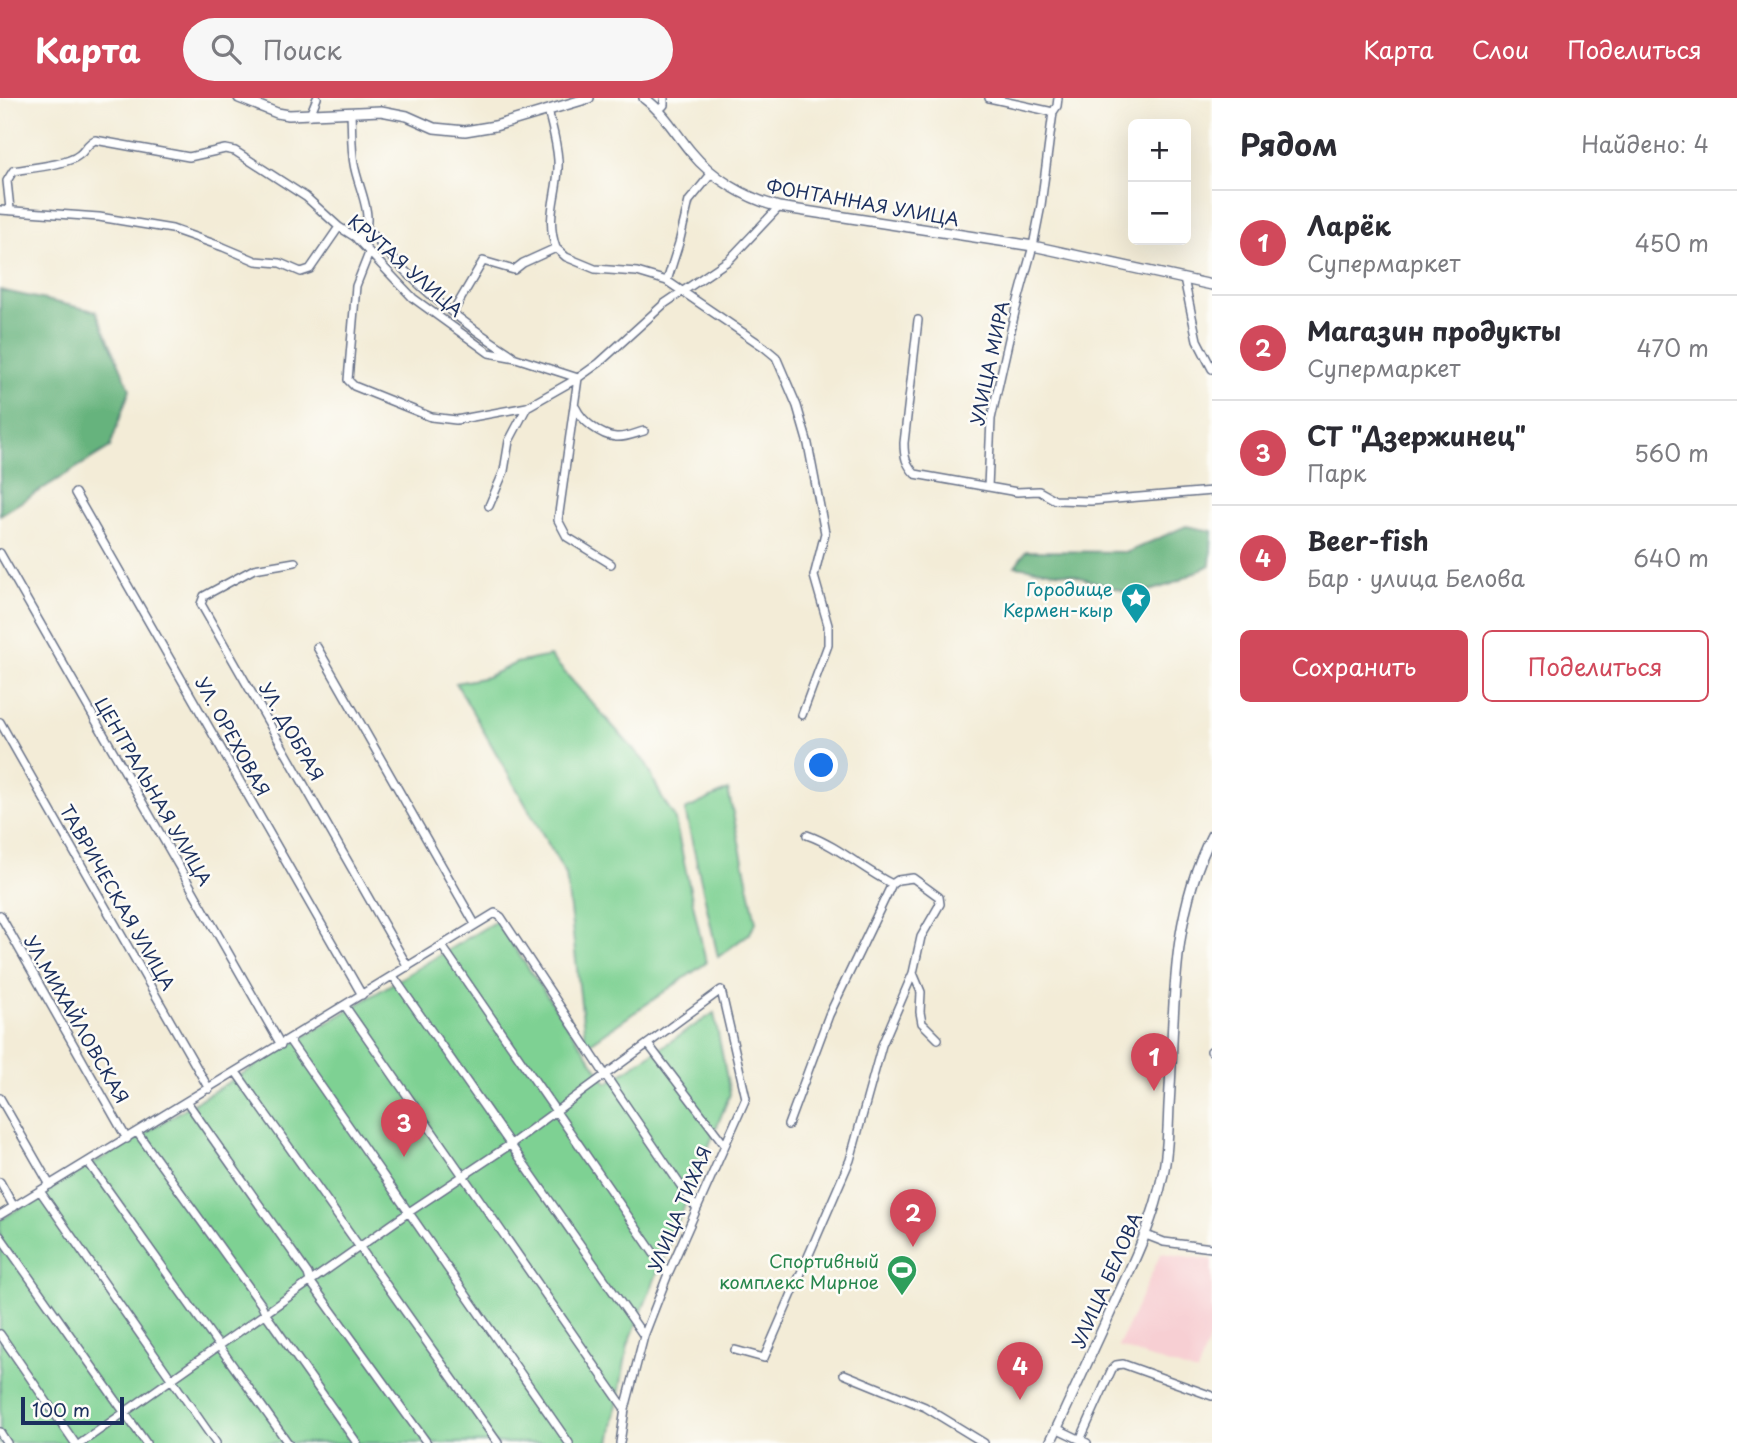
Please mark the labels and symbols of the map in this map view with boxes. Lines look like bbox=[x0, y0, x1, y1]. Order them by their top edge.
street label: ФОНТАННАЯ УЛИЦА bbox=[765, 172, 962, 232]
street label: КРУТАЯ УЛИЦА bbox=[343, 207, 470, 323]
street label: УЛИЦА МИРА bbox=[963, 298, 1015, 428]
place label: Городище Кермен-кыр bbox=[1003, 575, 1113, 623]
place icon: Городище Кермен-кыр bbox=[1119, 581, 1153, 625]
street label: УЛ. ОРЕХОВАЯ bbox=[189, 671, 277, 801]
street label: УЛ. ДОБРАЯ bbox=[253, 677, 331, 785]
street label: ЦЕНТРАЛЬНАЯ УЛИЦА bbox=[89, 692, 219, 891]
your location bbox=[804, 748, 838, 782]
street label: ТАВРИЧЕСКАЯ УЛИЦА bbox=[54, 799, 182, 995]
street label: УЛ.МИХАЙЛОВСКАЯ bbox=[18, 930, 136, 1108]
pin: 1 bbox=[1131, 1033, 1177, 1091]
pin: 3 bbox=[381, 1099, 427, 1157]
street label: УЛИЦА ТИХАЯ bbox=[640, 1142, 718, 1276]
pin: 2 bbox=[890, 1189, 936, 1247]
street label: УЛИЦА БЕЛОВА bbox=[1064, 1208, 1148, 1352]
place label: Спортивный комплекс Мирное bbox=[719, 1247, 879, 1295]
sports icon: Спортивный комплекс Мирное bbox=[885, 1253, 919, 1297]
pin: 4 bbox=[997, 1342, 1043, 1400]
scale bar bbox=[21, 1394, 124, 1426]

